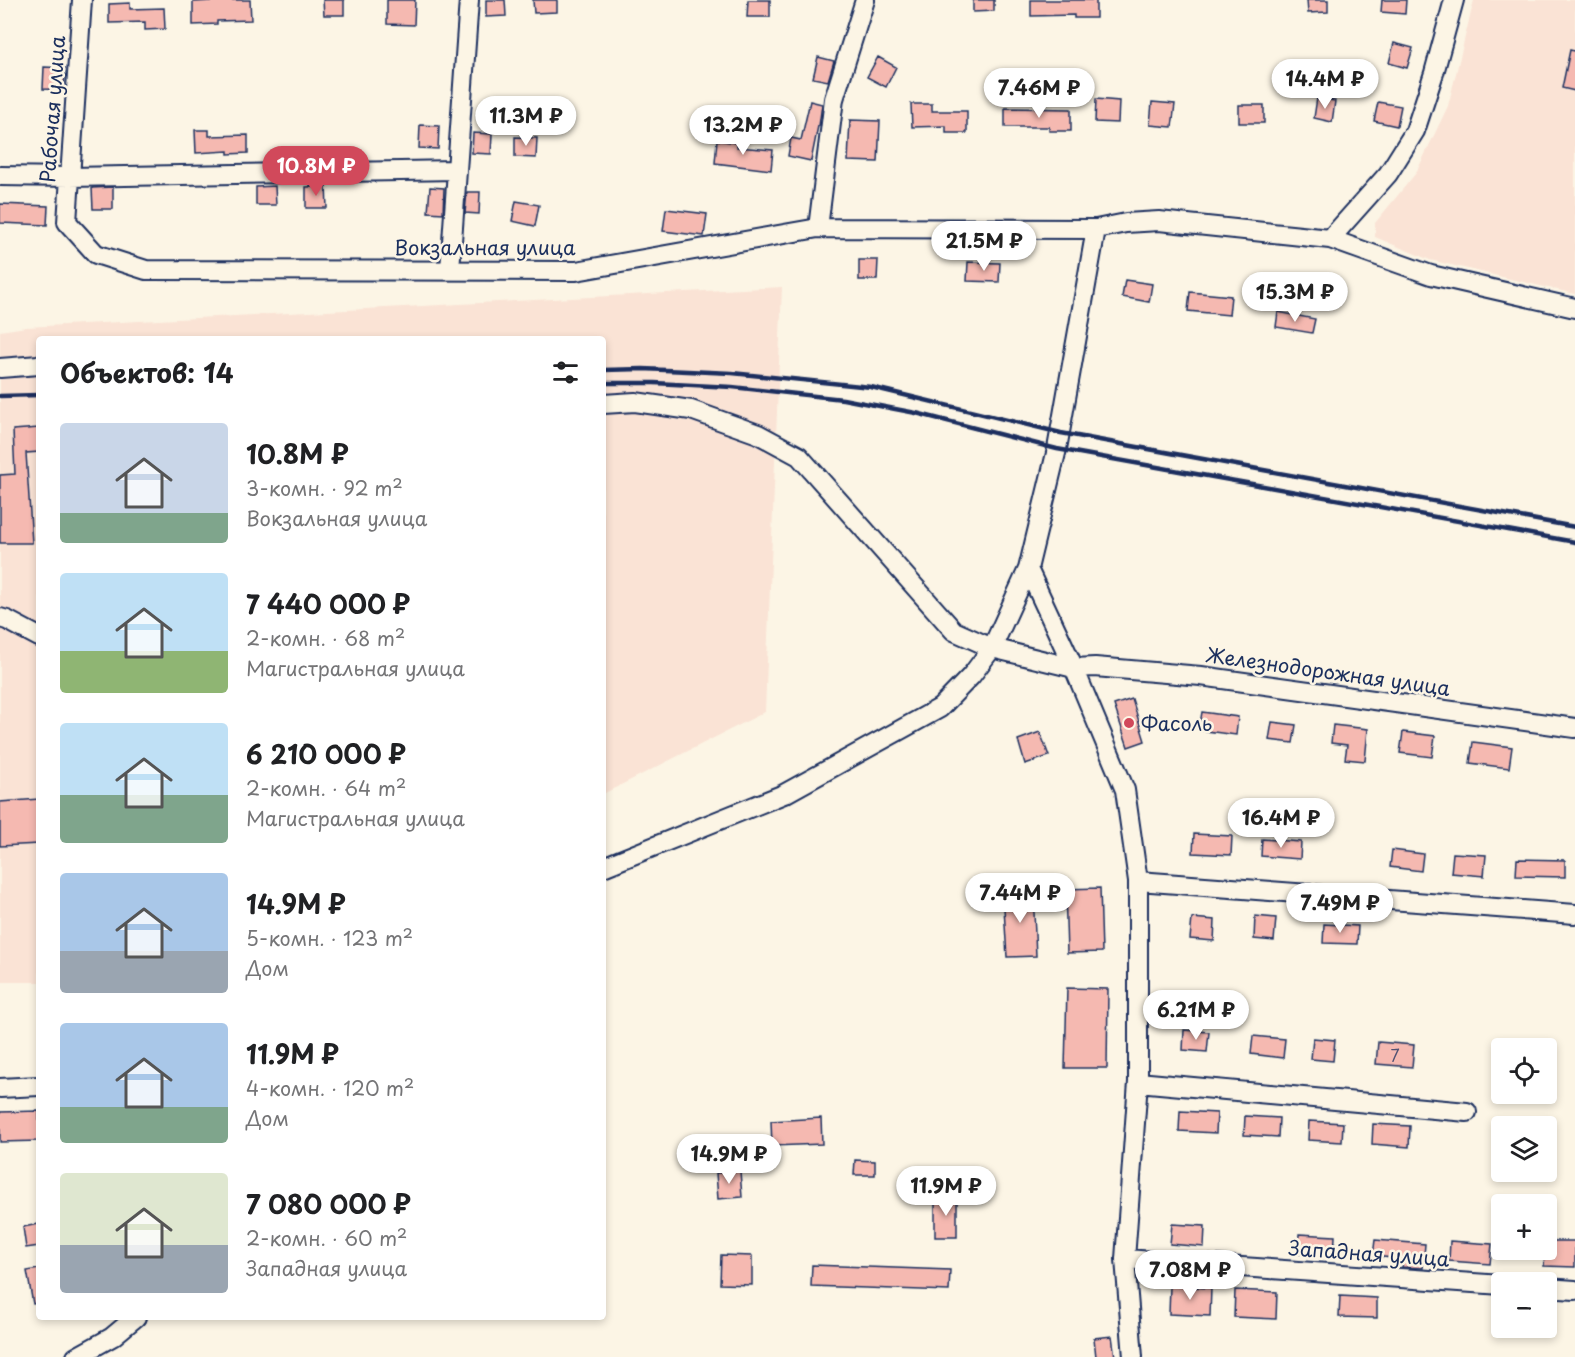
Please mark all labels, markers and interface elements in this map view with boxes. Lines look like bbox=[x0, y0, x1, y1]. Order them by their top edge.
street label: Рабочая улица bbox=[32, 34, 72, 183]
pin: 14.4M ₽ bbox=[1270, 59, 1380, 110]
text: 14.4M ₽ bbox=[1286, 63, 1364, 93]
pin: 7.46M ₽ bbox=[984, 68, 1094, 119]
text: 7.46M ₽ bbox=[998, 72, 1080, 102]
pin: 11.3M ₽ bbox=[471, 96, 581, 147]
text: 11.3M ₽ bbox=[489, 100, 563, 130]
pin: 13.2M ₽ bbox=[688, 105, 798, 156]
text: 13.2M ₽ bbox=[703, 109, 783, 139]
pin: 10.8M ₽ bbox=[261, 146, 371, 197]
text: 10.8M ₽ bbox=[276, 150, 356, 180]
pin: 21.5M ₽ bbox=[929, 221, 1039, 272]
text: 21.5M ₽ bbox=[945, 225, 1023, 255]
street label: Вокзальная улица bbox=[394, 232, 576, 262]
pin: 15.3M ₽ bbox=[1240, 272, 1350, 323]
text: 15.3M ₽ bbox=[1256, 276, 1334, 306]
text: Объектов: 14 bbox=[60, 353, 234, 392]
icon: filters bbox=[549, 356, 582, 389]
text: 10.8M ₽ bbox=[246, 434, 349, 473]
icon: home bbox=[108, 447, 180, 519]
text: 3-комн. · 92 m² bbox=[246, 473, 403, 503]
text: Вокзальная улица bbox=[246, 503, 427, 533]
text: 7 440 000 ₽ bbox=[246, 584, 410, 623]
icon: home bbox=[108, 597, 180, 669]
text: 2-комн. · 68 m² bbox=[246, 623, 405, 653]
street label: Железнодорожная улица bbox=[1204, 639, 1453, 703]
text: Магистральная улица bbox=[246, 653, 465, 683]
place label: Фасоль bbox=[1141, 708, 1212, 738]
marker: Фасоль bbox=[1122, 716, 1136, 730]
text: 6 210 000 ₽ bbox=[246, 734, 406, 773]
icon: home bbox=[108, 747, 180, 819]
text: 2-комн. · 64 m² bbox=[246, 773, 406, 803]
pin: 16.4M ₽ bbox=[1226, 798, 1336, 849]
text: 16.4M ₽ bbox=[1242, 802, 1320, 832]
text: Магистральная улица bbox=[246, 803, 465, 833]
pin: 7.44M ₽ bbox=[965, 873, 1075, 924]
text: 7.44M ₽ bbox=[979, 877, 1061, 907]
pin: 7.49M ₽ bbox=[1285, 883, 1395, 934]
text: 14.9M ₽ bbox=[246, 884, 346, 923]
text: 7.49M ₽ bbox=[1300, 887, 1380, 917]
icon: home bbox=[108, 897, 180, 969]
text: 5-комн. · 123 m² bbox=[246, 923, 413, 953]
text: Дом bbox=[246, 953, 289, 983]
pin: 6.21M ₽ bbox=[1141, 990, 1251, 1041]
text: 6.21M ₽ bbox=[1157, 994, 1235, 1024]
text: 11.9M ₽ bbox=[246, 1034, 339, 1073]
map controls bbox=[1491, 1038, 1557, 1338]
button: locate bbox=[1491, 1038, 1557, 1104]
house number: 7 bbox=[1390, 1043, 1400, 1067]
icon: home bbox=[108, 1047, 180, 1119]
text: 4-комн. · 120 m² bbox=[246, 1073, 414, 1103]
text: Дом bbox=[246, 1103, 289, 1133]
button: layers bbox=[1491, 1116, 1557, 1182]
pin: 14.9M ₽ bbox=[674, 1134, 784, 1185]
text: 14.9M ₽ bbox=[691, 1138, 767, 1168]
pin: 11.9M ₽ bbox=[891, 1166, 1001, 1217]
text: 11.9M ₽ bbox=[910, 1170, 982, 1200]
text: 7 080 000 ₽ bbox=[246, 1184, 411, 1223]
button: + bbox=[1491, 1194, 1557, 1260]
icon: home bbox=[108, 1197, 180, 1269]
text: 2-комн. · 60 m² bbox=[246, 1223, 407, 1253]
street label: Западная улица bbox=[1288, 1232, 1451, 1274]
pin: 7.08M ₽ bbox=[1135, 1250, 1245, 1301]
text: Западная улица bbox=[246, 1253, 407, 1283]
text: 7.08M ₽ bbox=[1149, 1254, 1231, 1284]
button: − bbox=[1491, 1272, 1557, 1338]

